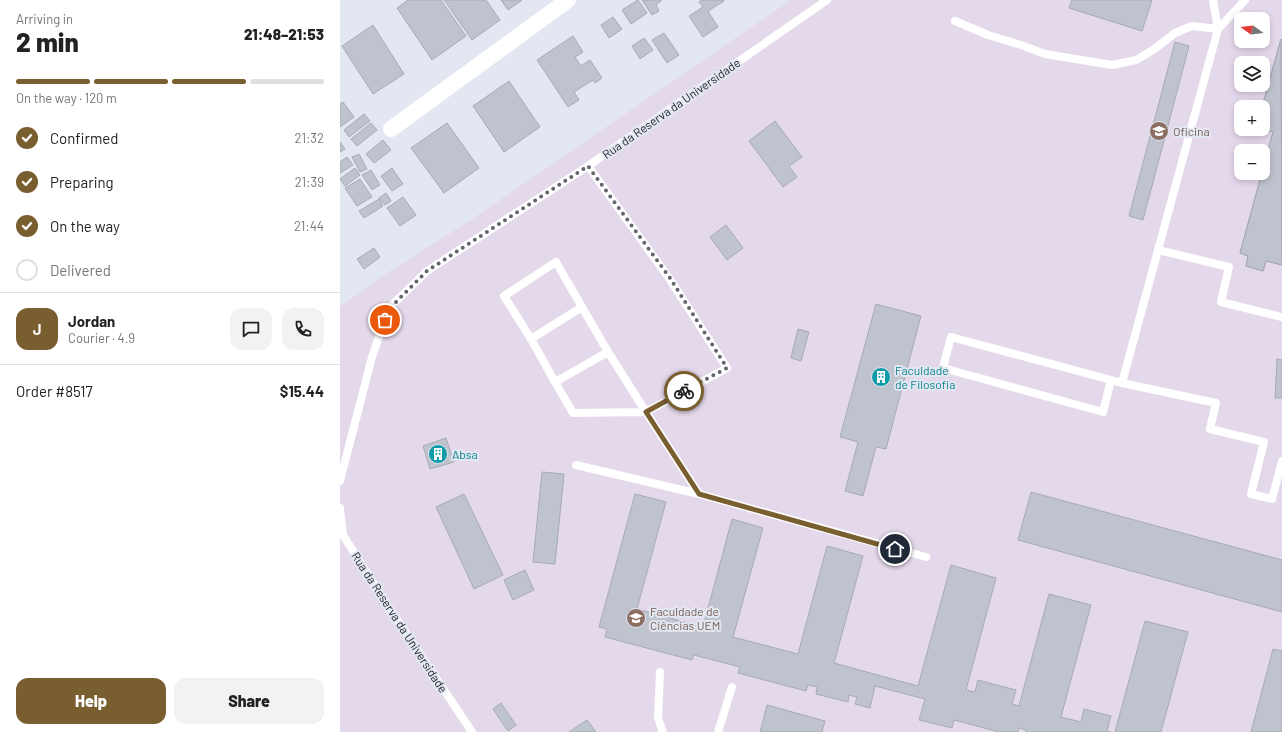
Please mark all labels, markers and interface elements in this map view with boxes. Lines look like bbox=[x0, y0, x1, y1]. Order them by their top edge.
text: Arriving in bbox=[16, 11, 73, 27]
north arrow bbox=[1234, 12, 1270, 48]
map controls bbox=[1234, 12, 1270, 180]
text: 21:48–21:53 bbox=[244, 25, 324, 43]
text: 2 min bbox=[16, 26, 79, 57]
street label: Rua da Reserva da Universidade bbox=[599, 55, 743, 161]
button: layers bbox=[1234, 56, 1270, 92]
text: On the way · 120 m bbox=[16, 90, 117, 106]
button: + bbox=[1234, 100, 1270, 136]
school or university icon: Oficina bbox=[1148, 120, 1170, 142]
place label: Oficina bbox=[1173, 124, 1210, 138]
icon: check bbox=[16, 127, 38, 149]
text: Confirmed bbox=[50, 129, 118, 147]
text: 21:32 bbox=[295, 130, 324, 146]
button: − bbox=[1234, 144, 1270, 180]
icon: check bbox=[16, 171, 38, 193]
text: Preparing bbox=[50, 173, 114, 191]
text: 21:39 bbox=[295, 174, 324, 190]
icon: check bbox=[16, 215, 38, 237]
text: On the way bbox=[50, 217, 120, 235]
text: 21:44 bbox=[294, 218, 324, 234]
text: Delivered bbox=[50, 261, 111, 279]
pin bbox=[368, 303, 402, 337]
button: chat bbox=[230, 308, 272, 350]
button: phone bbox=[282, 308, 324, 350]
icon: bag bbox=[374, 309, 396, 331]
text: Jordan bbox=[68, 312, 115, 330]
text: J bbox=[33, 320, 41, 338]
text: Courier · 4.9 bbox=[68, 330, 135, 346]
place label: Faculdade de Filosofia bbox=[895, 363, 955, 391]
building icon: Faculdade de Filosofia bbox=[870, 366, 892, 388]
courier bbox=[664, 371, 704, 411]
icon: bike bbox=[673, 380, 695, 402]
text: Order #8517 bbox=[16, 382, 93, 400]
text: $15.44 bbox=[280, 382, 324, 400]
building icon: Absa bbox=[427, 443, 449, 465]
place label: Absa bbox=[452, 447, 478, 461]
pin bbox=[878, 532, 912, 566]
icon: home bbox=[884, 538, 906, 560]
street label: Rua da Reserva da Universidade bbox=[349, 549, 451, 695]
place label: Faculdade de Ciências UEM bbox=[650, 604, 720, 632]
school or university icon: Faculdade de Ciências UEM bbox=[625, 607, 647, 629]
button: Help bbox=[16, 678, 166, 724]
button: Share bbox=[174, 678, 324, 724]

